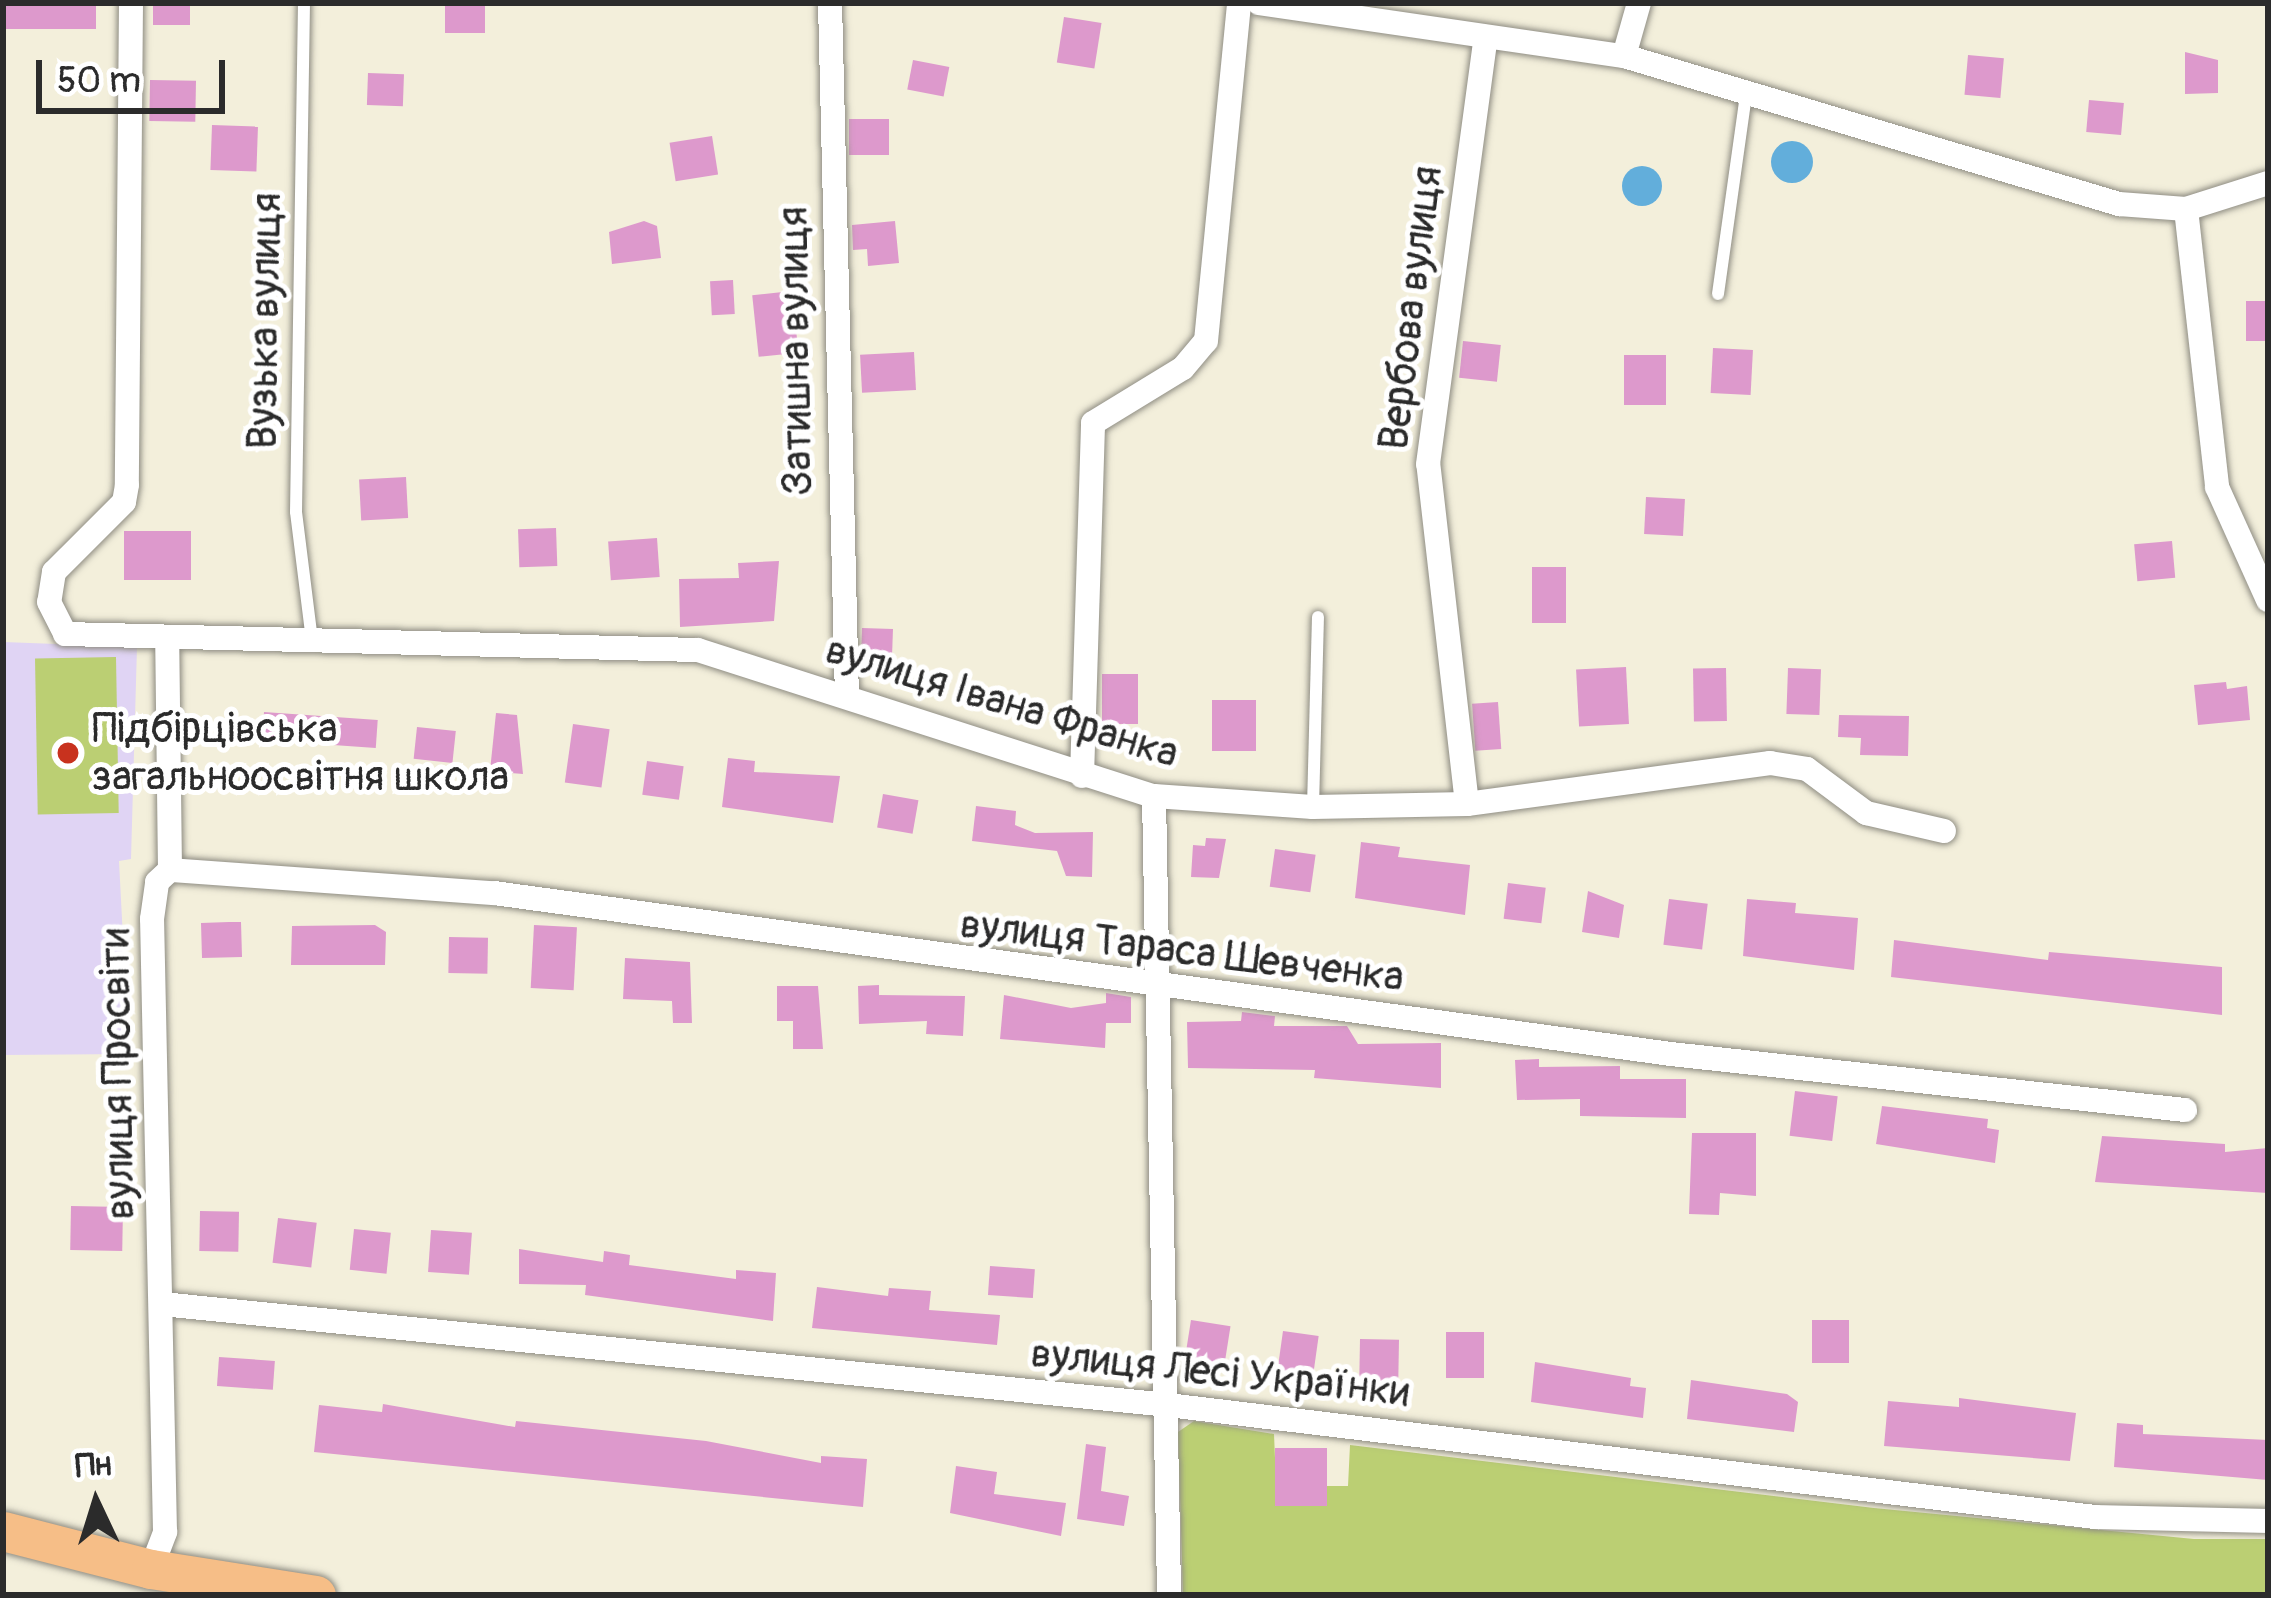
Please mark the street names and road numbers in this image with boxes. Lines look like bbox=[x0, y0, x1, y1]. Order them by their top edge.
street label: Вербова вулиця bbox=[1369, 163, 1453, 453]
street label: Вузька вулиця bbox=[238, 192, 292, 450]
street label: Затишна вулиця bbox=[768, 206, 824, 496]
street label: вулиця Івана Франка bbox=[820, 624, 1184, 780]
street label: вулиця Тараса Шевченка bbox=[957, 899, 1407, 1003]
street label: вулиця Просвіти bbox=[90, 928, 146, 1220]
street label: вулиця Лесі Українки bbox=[1028, 1328, 1412, 1418]

